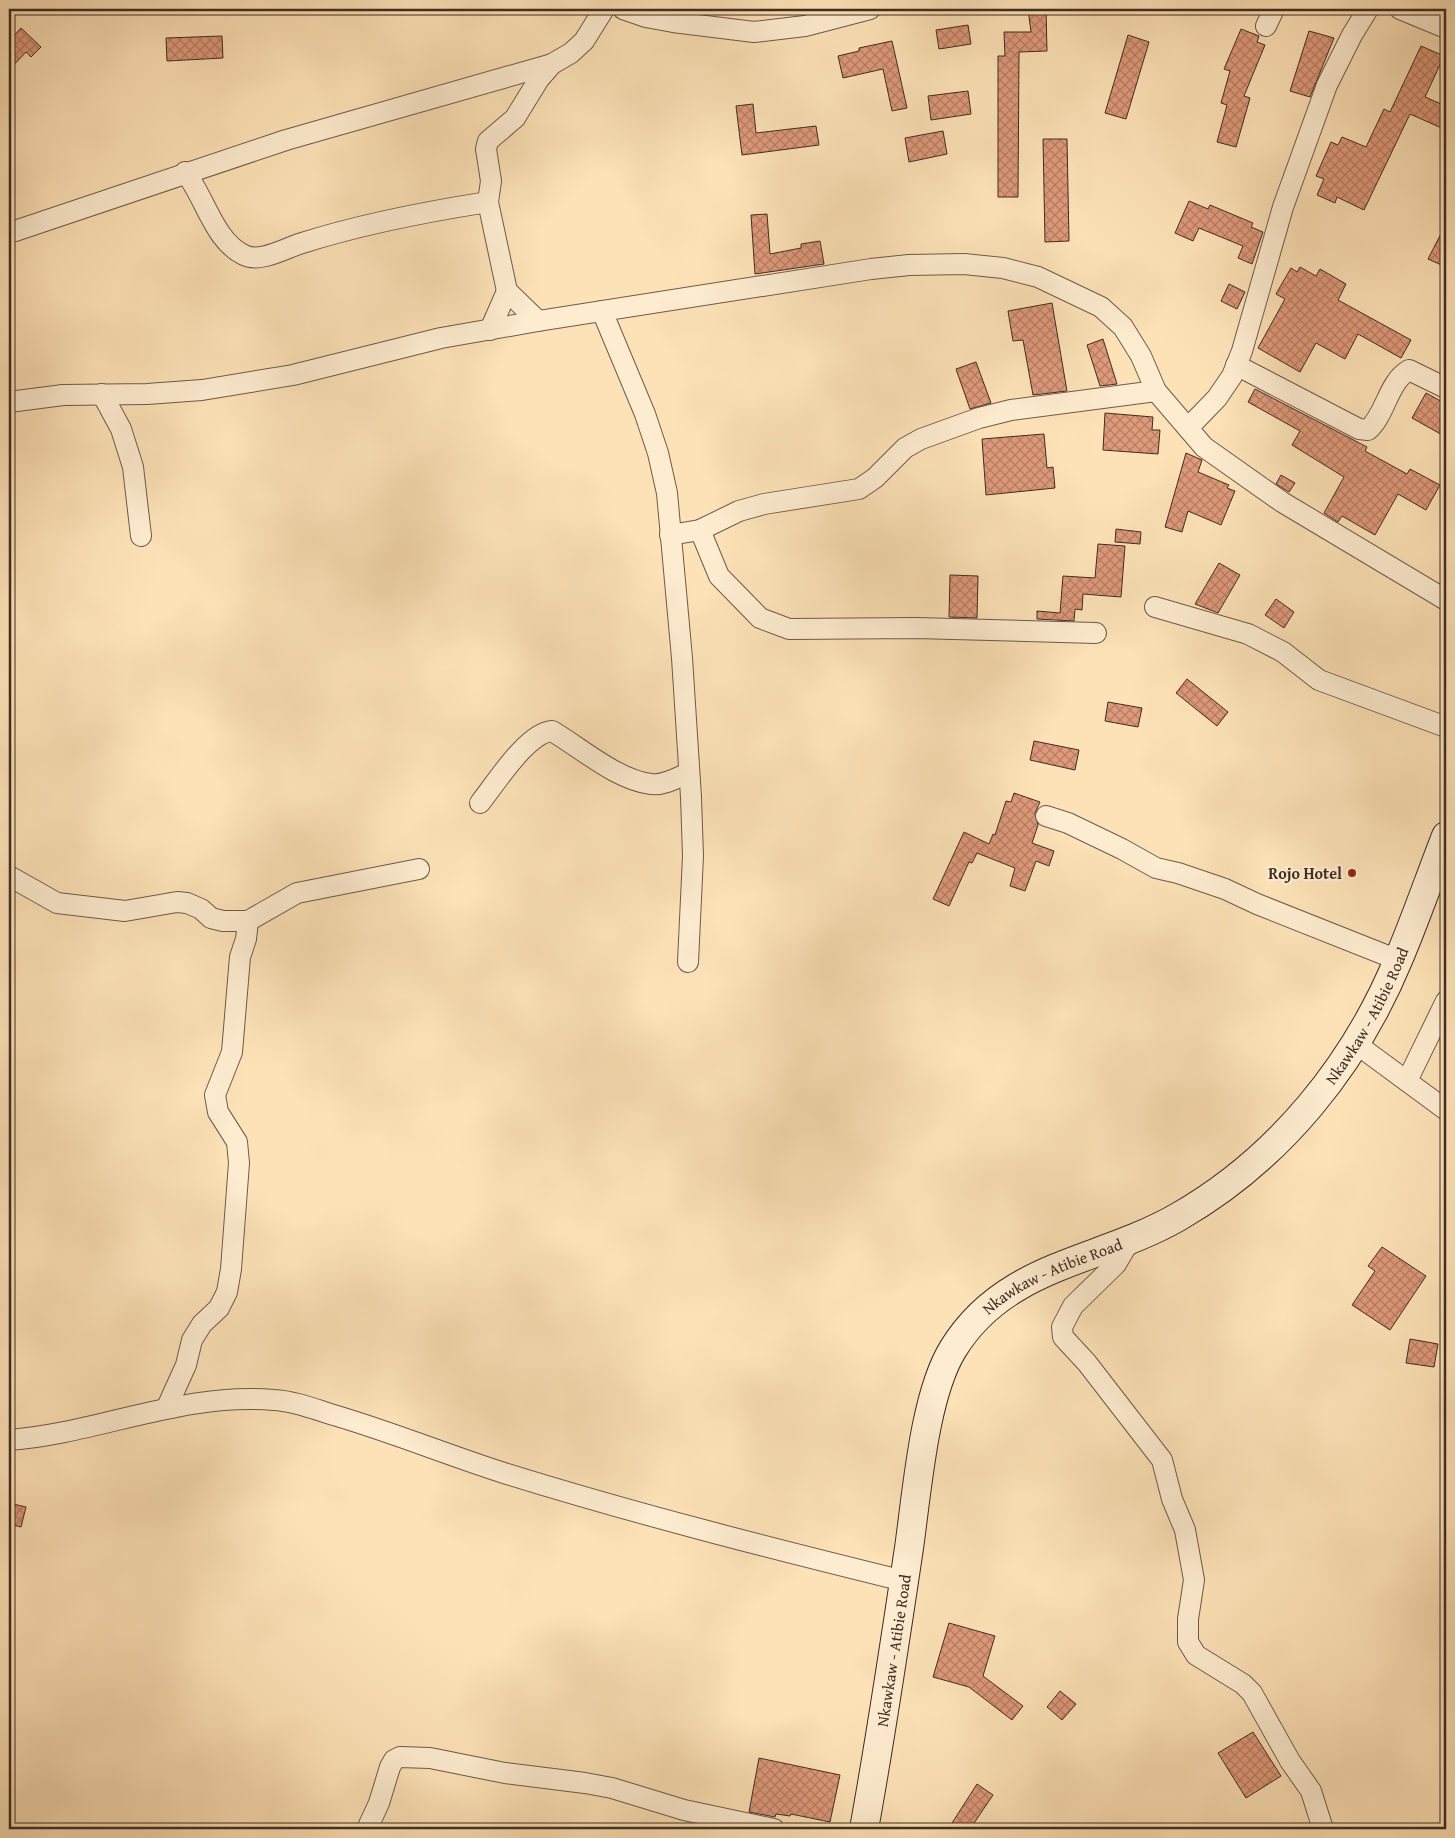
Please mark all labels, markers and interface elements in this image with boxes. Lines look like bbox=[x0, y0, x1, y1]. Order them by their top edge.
place label: Rojo Hotel bbox=[1268, 861, 1342, 885]
marker: Rojo Hotel bbox=[1346, 867, 1358, 879]
street label: Nkawkaw - Atibie Road bbox=[1319, 943, 1414, 1089]
street label: Nkawkaw - Atibie Road bbox=[976, 1232, 1126, 1320]
street label: Nkawkaw - Atibie Road bbox=[870, 1572, 917, 1728]

